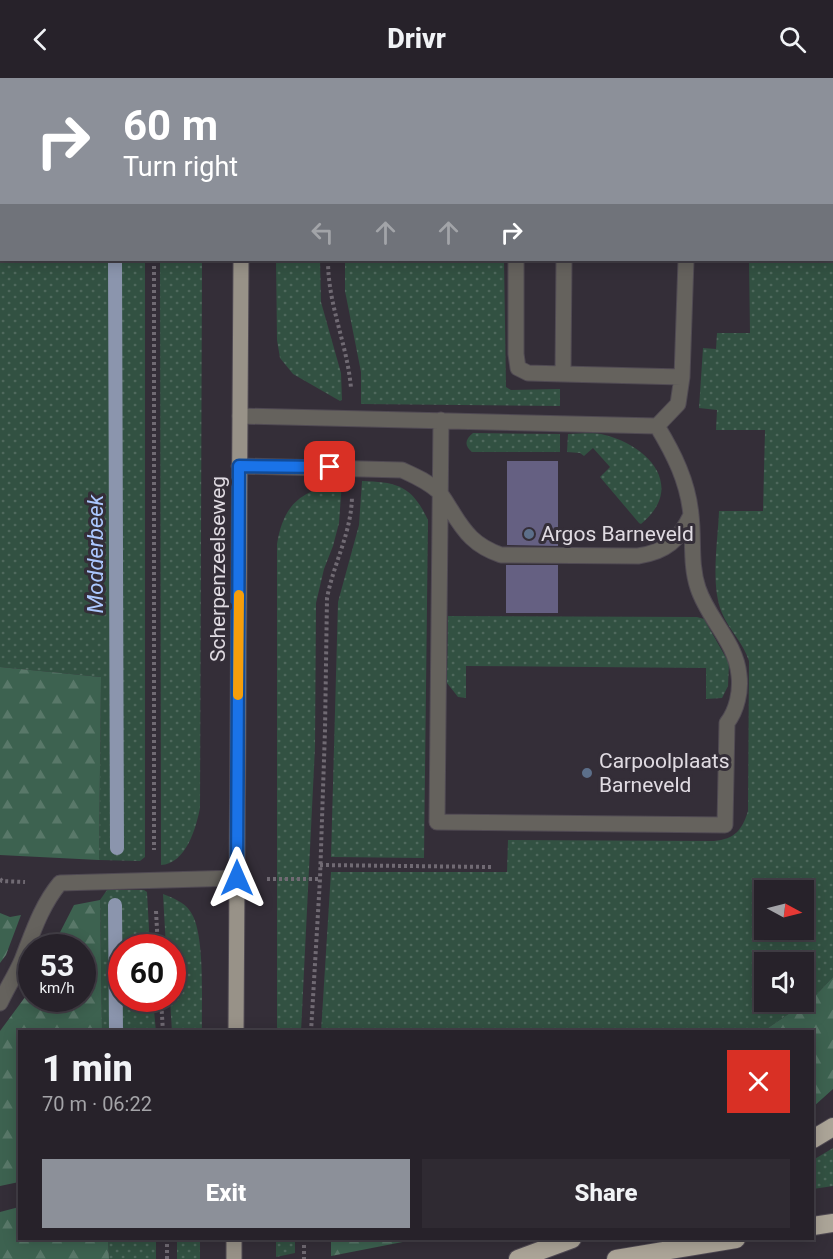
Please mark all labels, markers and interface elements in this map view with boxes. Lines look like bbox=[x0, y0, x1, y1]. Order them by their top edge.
icon: back bbox=[24, 23, 57, 56]
text: Drivr bbox=[387, 23, 446, 55]
icon: search bbox=[776, 23, 809, 56]
text: 60 m bbox=[123, 101, 218, 150]
icon: right bbox=[24, 102, 102, 180]
text: Turn right bbox=[123, 151, 238, 183]
icon: left bbox=[306, 216, 339, 249]
icon: ahead bbox=[369, 216, 402, 249]
icon: ahead bbox=[432, 216, 465, 249]
icon: right bbox=[495, 216, 528, 249]
pin bbox=[304, 441, 355, 492]
icon: arrive bbox=[313, 450, 346, 483]
street label: Scherpenzeelseweg bbox=[206, 476, 230, 662]
water label: Modderbeek bbox=[83, 493, 108, 613]
place label: Argos Barneveld bbox=[541, 522, 694, 546]
marker: Argos Barneveld bbox=[522, 527, 536, 541]
place label: Carpoolplaats Barneveld bbox=[599, 749, 730, 797]
marker: Carpoolplaats Barneveld bbox=[580, 766, 594, 780]
position arrow bbox=[205, 846, 269, 910]
north arrow bbox=[754, 880, 814, 940]
map controls bbox=[754, 880, 814, 1012]
speed limit sign: 60 bbox=[108, 934, 186, 1012]
text: 53 bbox=[40, 948, 74, 983]
button: sound bbox=[754, 952, 814, 1012]
text: km/h bbox=[39, 979, 75, 997]
text: 1 min bbox=[42, 1048, 133, 1090]
button: close bbox=[727, 1050, 790, 1113]
text: 70 m · 06:22 bbox=[42, 1092, 152, 1116]
button: Exit bbox=[42, 1159, 410, 1228]
button: Share bbox=[422, 1159, 790, 1228]

